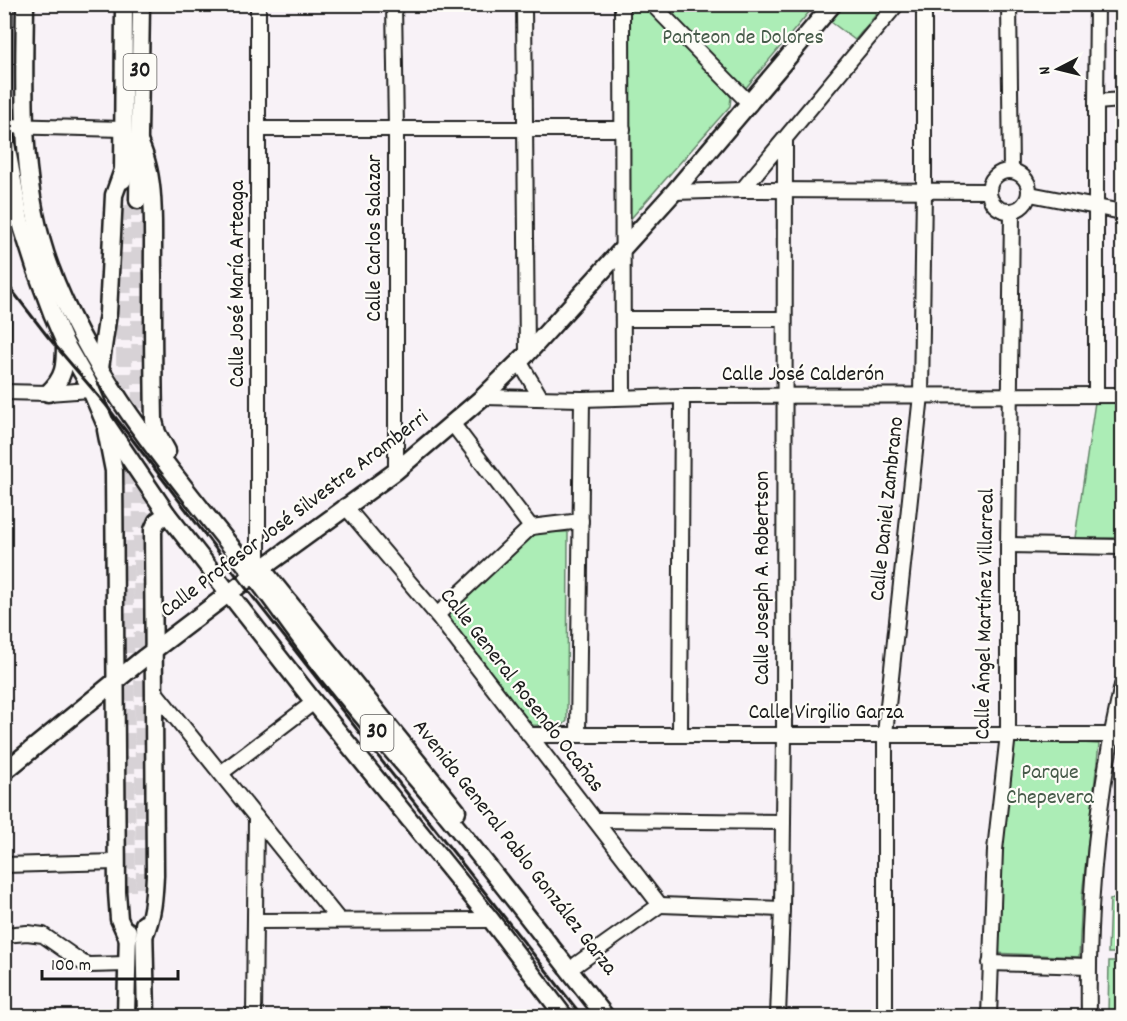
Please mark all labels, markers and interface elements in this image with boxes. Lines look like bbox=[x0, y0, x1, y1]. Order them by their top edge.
park label: Panteon de Dolores bbox=[662, 23, 824, 54]
north arrow bbox=[1028, 39, 1088, 99]
road number: 30 bbox=[124, 54, 156, 90]
text: N bbox=[1034, 65, 1057, 76]
street label: Calle Carlos Salazar bbox=[360, 153, 391, 322]
street label: Calle José María Arteaga bbox=[223, 180, 254, 387]
street label: Calle José Calderón bbox=[722, 360, 884, 391]
street label: Calle Profesor José Silvestre Aramberri bbox=[154, 404, 436, 626]
street label: Calle Daniel Zambrano bbox=[863, 415, 913, 603]
street label: Calle Joseph A. Robertson bbox=[748, 471, 779, 685]
street label: Calle Ángel Martínez Villarreal bbox=[968, 488, 1004, 740]
street label: Calle General Rosendo Ocañas bbox=[431, 582, 611, 800]
street label: Calle Virgilio Garza bbox=[748, 698, 904, 729]
street label: Avenida General Pablo González Garza bbox=[404, 714, 624, 983]
road number: 30 bbox=[360, 715, 394, 751]
park label: Parque Chepevera bbox=[1006, 758, 1095, 814]
scale bar bbox=[42, 943, 178, 981]
text: 100 m bbox=[51, 954, 91, 979]

